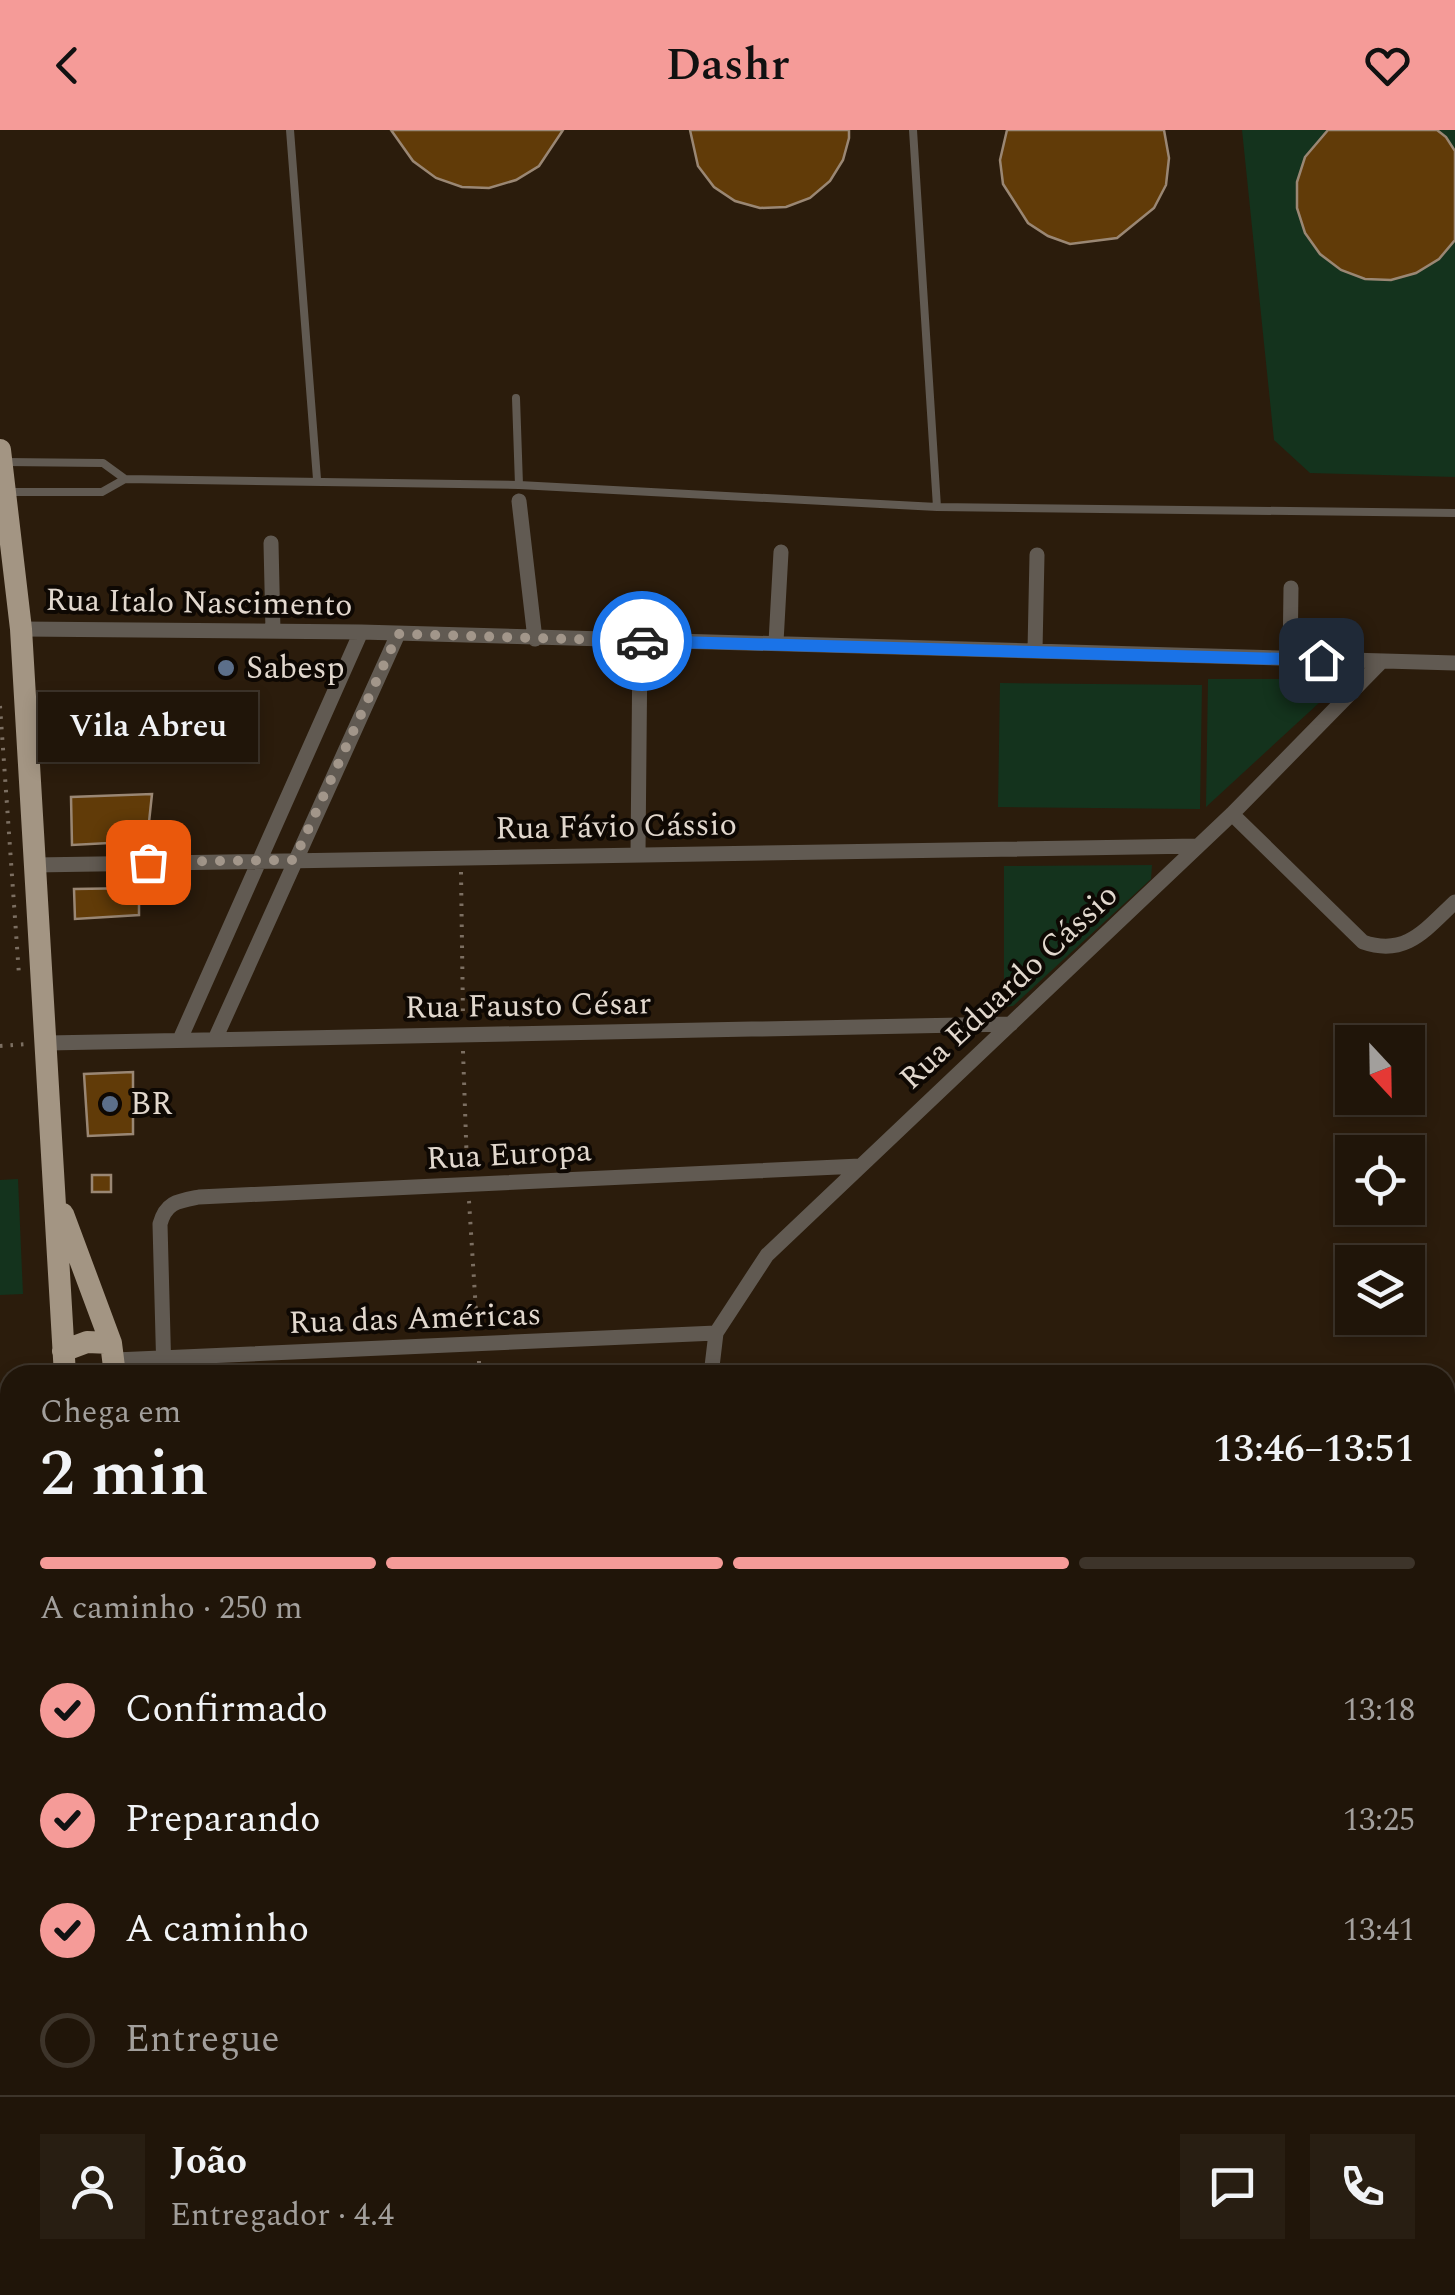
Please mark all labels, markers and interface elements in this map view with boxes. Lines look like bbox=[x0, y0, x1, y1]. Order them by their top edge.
text: Dashr bbox=[666, 31, 789, 100]
icon: back bbox=[40, 38, 95, 93]
icon: heart bbox=[1360, 38, 1415, 93]
street label: Rua Italo Nascimento bbox=[45, 576, 353, 630]
courier bbox=[592, 591, 692, 691]
icon: car bbox=[615, 614, 670, 669]
pin bbox=[1279, 618, 1364, 703]
icon: home bbox=[1294, 633, 1349, 688]
place label: Sabesp bbox=[246, 644, 345, 693]
marker: Sabesp bbox=[215, 657, 237, 679]
callout: Vila Abreu bbox=[38, 692, 258, 762]
text: Vila Abreu bbox=[69, 702, 227, 751]
street label: Rua Fávio Cássio bbox=[495, 800, 737, 854]
pin bbox=[106, 820, 191, 905]
icon: bag bbox=[121, 835, 176, 890]
street label: Rua Eduardo Cássio bbox=[888, 872, 1130, 1102]
street label: Rua Fausto César bbox=[404, 979, 652, 1033]
north arrow bbox=[1335, 1025, 1425, 1115]
map controls bbox=[1335, 1025, 1425, 1335]
place label: BR bbox=[130, 1080, 173, 1129]
marker: BR bbox=[99, 1093, 121, 1115]
street label: Rua Europa bbox=[425, 1126, 593, 1184]
button: locate bbox=[1335, 1135, 1425, 1225]
button: layers bbox=[1335, 1245, 1425, 1335]
street label: Rua das Américas bbox=[288, 1290, 542, 1348]
text: Chega em bbox=[40, 1388, 181, 1437]
text: 13:46–13:51 bbox=[1213, 1421, 1415, 1479]
text: 2 min bbox=[40, 1425, 209, 1524]
text: A caminho · 250 m bbox=[40, 1584, 302, 1633]
text: Confirmado bbox=[125, 1681, 328, 1739]
icon: check bbox=[40, 1683, 95, 1738]
text: 13:18 bbox=[1343, 1686, 1415, 1735]
text: Preparando bbox=[125, 1791, 321, 1849]
icon: check bbox=[40, 1793, 95, 1848]
text: 13:25 bbox=[1343, 1796, 1415, 1845]
text: A caminho bbox=[125, 1901, 309, 1959]
icon: check bbox=[40, 1903, 95, 1958]
text: 13:41 bbox=[1343, 1906, 1415, 1955]
text: Entregue bbox=[125, 2011, 280, 2069]
text: João bbox=[170, 2133, 247, 2191]
button: person bbox=[40, 2134, 145, 2239]
button: chat bbox=[1180, 2134, 1285, 2239]
button: phone bbox=[1310, 2134, 1415, 2239]
text: Entregador · 4.4 bbox=[170, 2191, 394, 2240]

